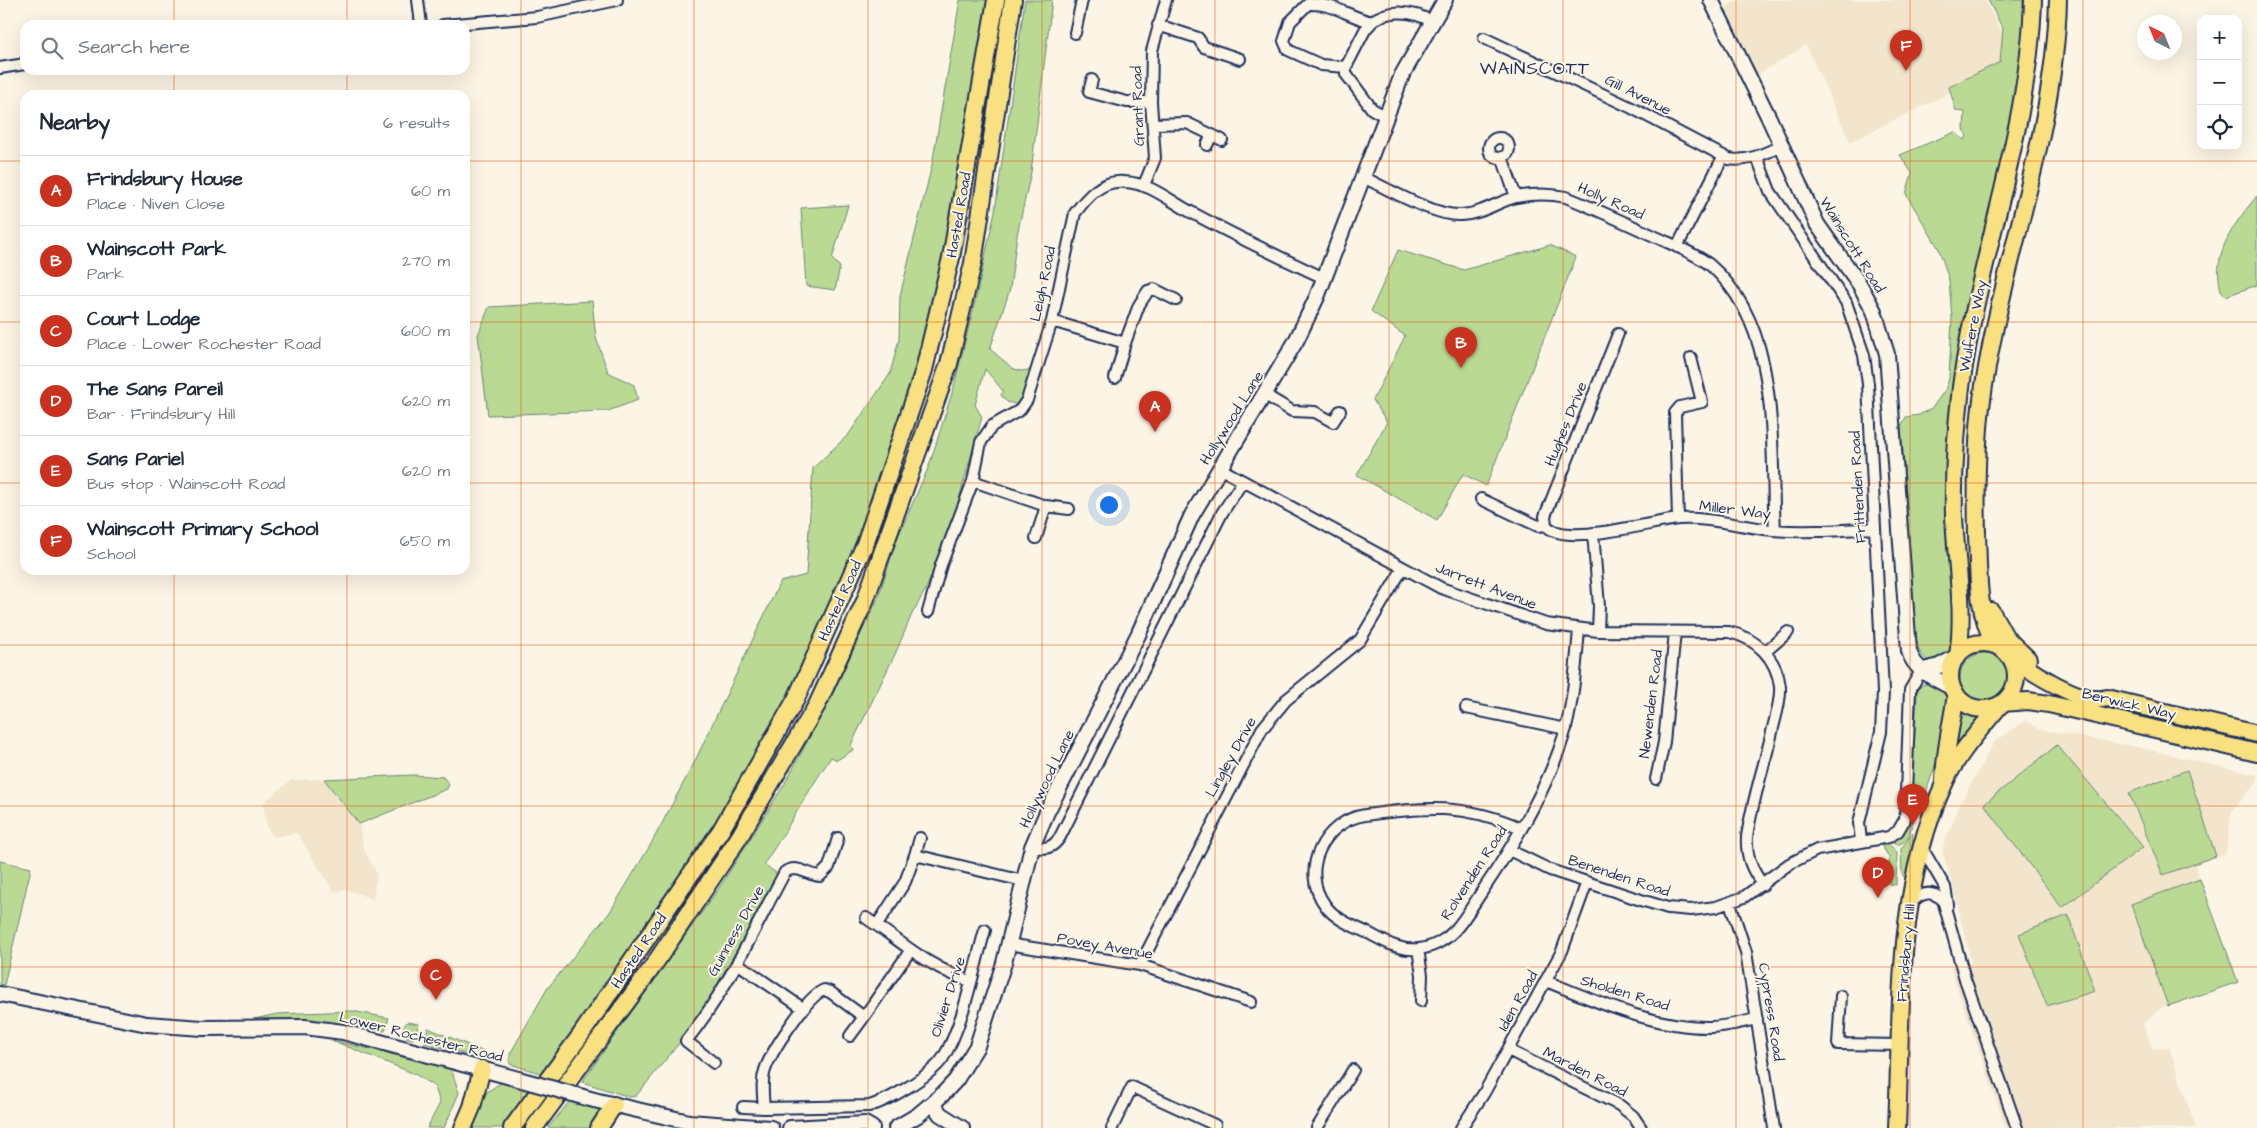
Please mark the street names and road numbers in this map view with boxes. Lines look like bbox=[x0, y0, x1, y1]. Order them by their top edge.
street label: Grant Road bbox=[1126, 65, 1150, 147]
street label: Gill Avenue bbox=[1601, 69, 1675, 121]
street label: Hasted Road bbox=[941, 170, 977, 259]
street label: Holly Road bbox=[1574, 177, 1648, 226]
street label: Wainscott Road bbox=[1814, 193, 1890, 297]
street label: Leigh Road bbox=[1025, 244, 1062, 324]
street label: Wulfere Way bbox=[1954, 278, 1993, 374]
street label: Hollywood Lane bbox=[1195, 367, 1270, 469]
street label: Hughes Drive bbox=[1539, 378, 1593, 470]
street label: Frittenden Road bbox=[1845, 430, 1871, 544]
street label: Miller Way bbox=[1698, 495, 1772, 526]
street label: Hasted Road bbox=[813, 557, 867, 645]
street label: Jarrett Avenue bbox=[1432, 557, 1540, 615]
street label: Newenden Road bbox=[1634, 648, 1668, 759]
street label: Berwick Way bbox=[2080, 683, 2178, 726]
street label: Lingley Drive bbox=[1200, 713, 1263, 801]
street label: Hollywood Lane bbox=[1014, 726, 1081, 832]
street label: Rolvenden Road bbox=[1436, 821, 1513, 924]
street label: Benenden Road bbox=[1566, 850, 1673, 902]
street label: Guinness Drive bbox=[702, 882, 770, 980]
street label: Frindsbury Hill bbox=[1891, 903, 1922, 1003]
street label: Hasted Road bbox=[606, 909, 672, 993]
street label: Povey Avenue bbox=[1055, 927, 1155, 966]
street label: Olivier Drive bbox=[925, 954, 971, 1040]
street label: Cypress Road bbox=[1752, 961, 1789, 1063]
street label: Iden Road bbox=[1493, 967, 1543, 1035]
street label: Sholden Road bbox=[1578, 970, 1672, 1017]
street label: Lower Rochester Road bbox=[337, 1006, 505, 1068]
street label: Marden Road bbox=[1539, 1042, 1631, 1102]

